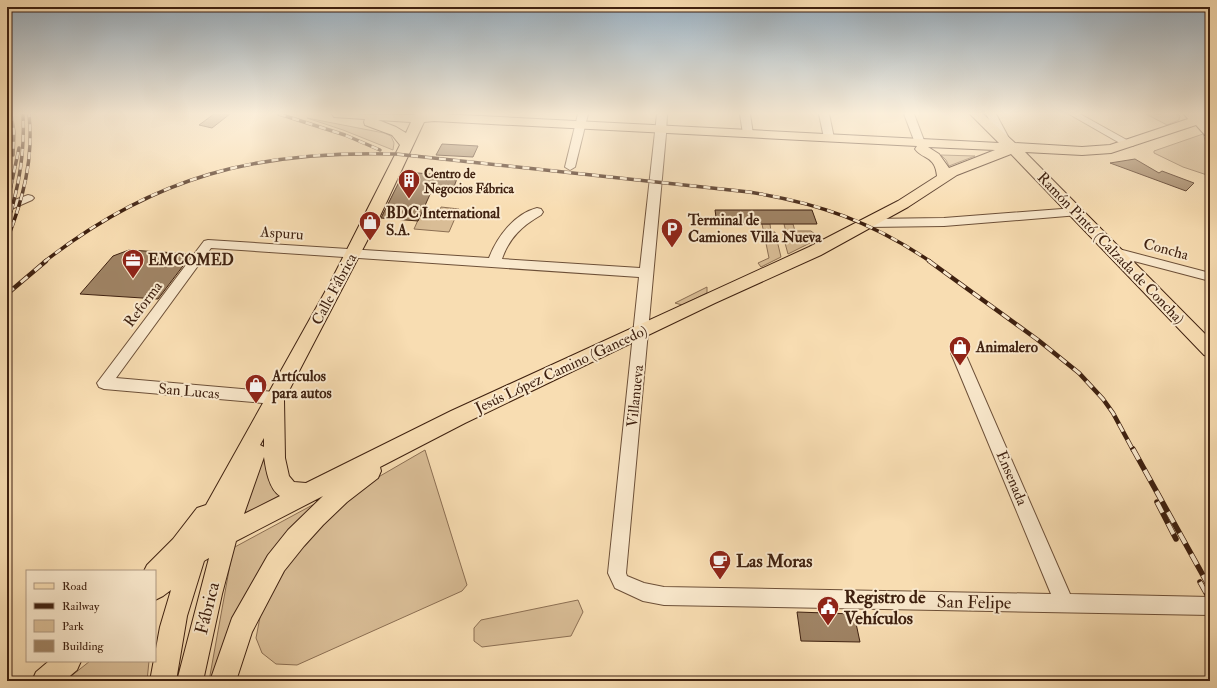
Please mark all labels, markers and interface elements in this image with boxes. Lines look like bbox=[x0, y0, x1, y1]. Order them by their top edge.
place label: Centro de Negocios Fábrica bbox=[423, 166, 515, 198]
building icon: Centro de Negocios Fábrica bbox=[396, 167, 422, 200]
street label: Ramón Pintó (Calzada de Concha) bbox=[1034, 168, 1188, 328]
place label: BDC International S.A. bbox=[386, 204, 500, 240]
shop icon: BDC International S.A. bbox=[357, 209, 383, 242]
place label: Terminal de Camiones Villa Nueva bbox=[687, 211, 822, 247]
parking icon: Terminal de Camiones Villa Nueva bbox=[659, 216, 685, 249]
street label: Aspuru bbox=[259, 222, 304, 246]
street label: Concha bbox=[1141, 234, 1191, 264]
office icon: EMCOMED bbox=[120, 247, 146, 280]
street label: Calle Fábrica bbox=[308, 249, 362, 328]
place label: EMCOMED bbox=[148, 251, 234, 270]
street label: Reforma bbox=[120, 277, 167, 331]
street label: Jesús López Camino (Gancedo) bbox=[471, 321, 651, 419]
shop icon: Animalero bbox=[947, 334, 973, 367]
place label: Animalero bbox=[975, 338, 1039, 357]
street label: Villanueva bbox=[623, 363, 648, 428]
place label: Artículos para autos bbox=[271, 367, 332, 404]
shop icon: Artículos para autos bbox=[243, 372, 269, 405]
street label: San Lucas bbox=[158, 379, 220, 404]
street label: Ensenada bbox=[992, 448, 1032, 509]
cafe icon: Las Moras bbox=[707, 548, 733, 581]
place label: Las Moras bbox=[736, 550, 812, 573]
legend bbox=[26, 570, 156, 662]
text: Road bbox=[62, 579, 87, 594]
street label: Fábrica bbox=[190, 579, 225, 637]
place label: Registro de Vehículos bbox=[843, 586, 926, 630]
street label: San Felipe bbox=[936, 590, 1012, 615]
public building icon: Registro de Vehículos bbox=[815, 594, 841, 627]
text: Railway bbox=[62, 599, 100, 614]
text: Park bbox=[62, 619, 84, 634]
text: Building bbox=[62, 639, 105, 654]

